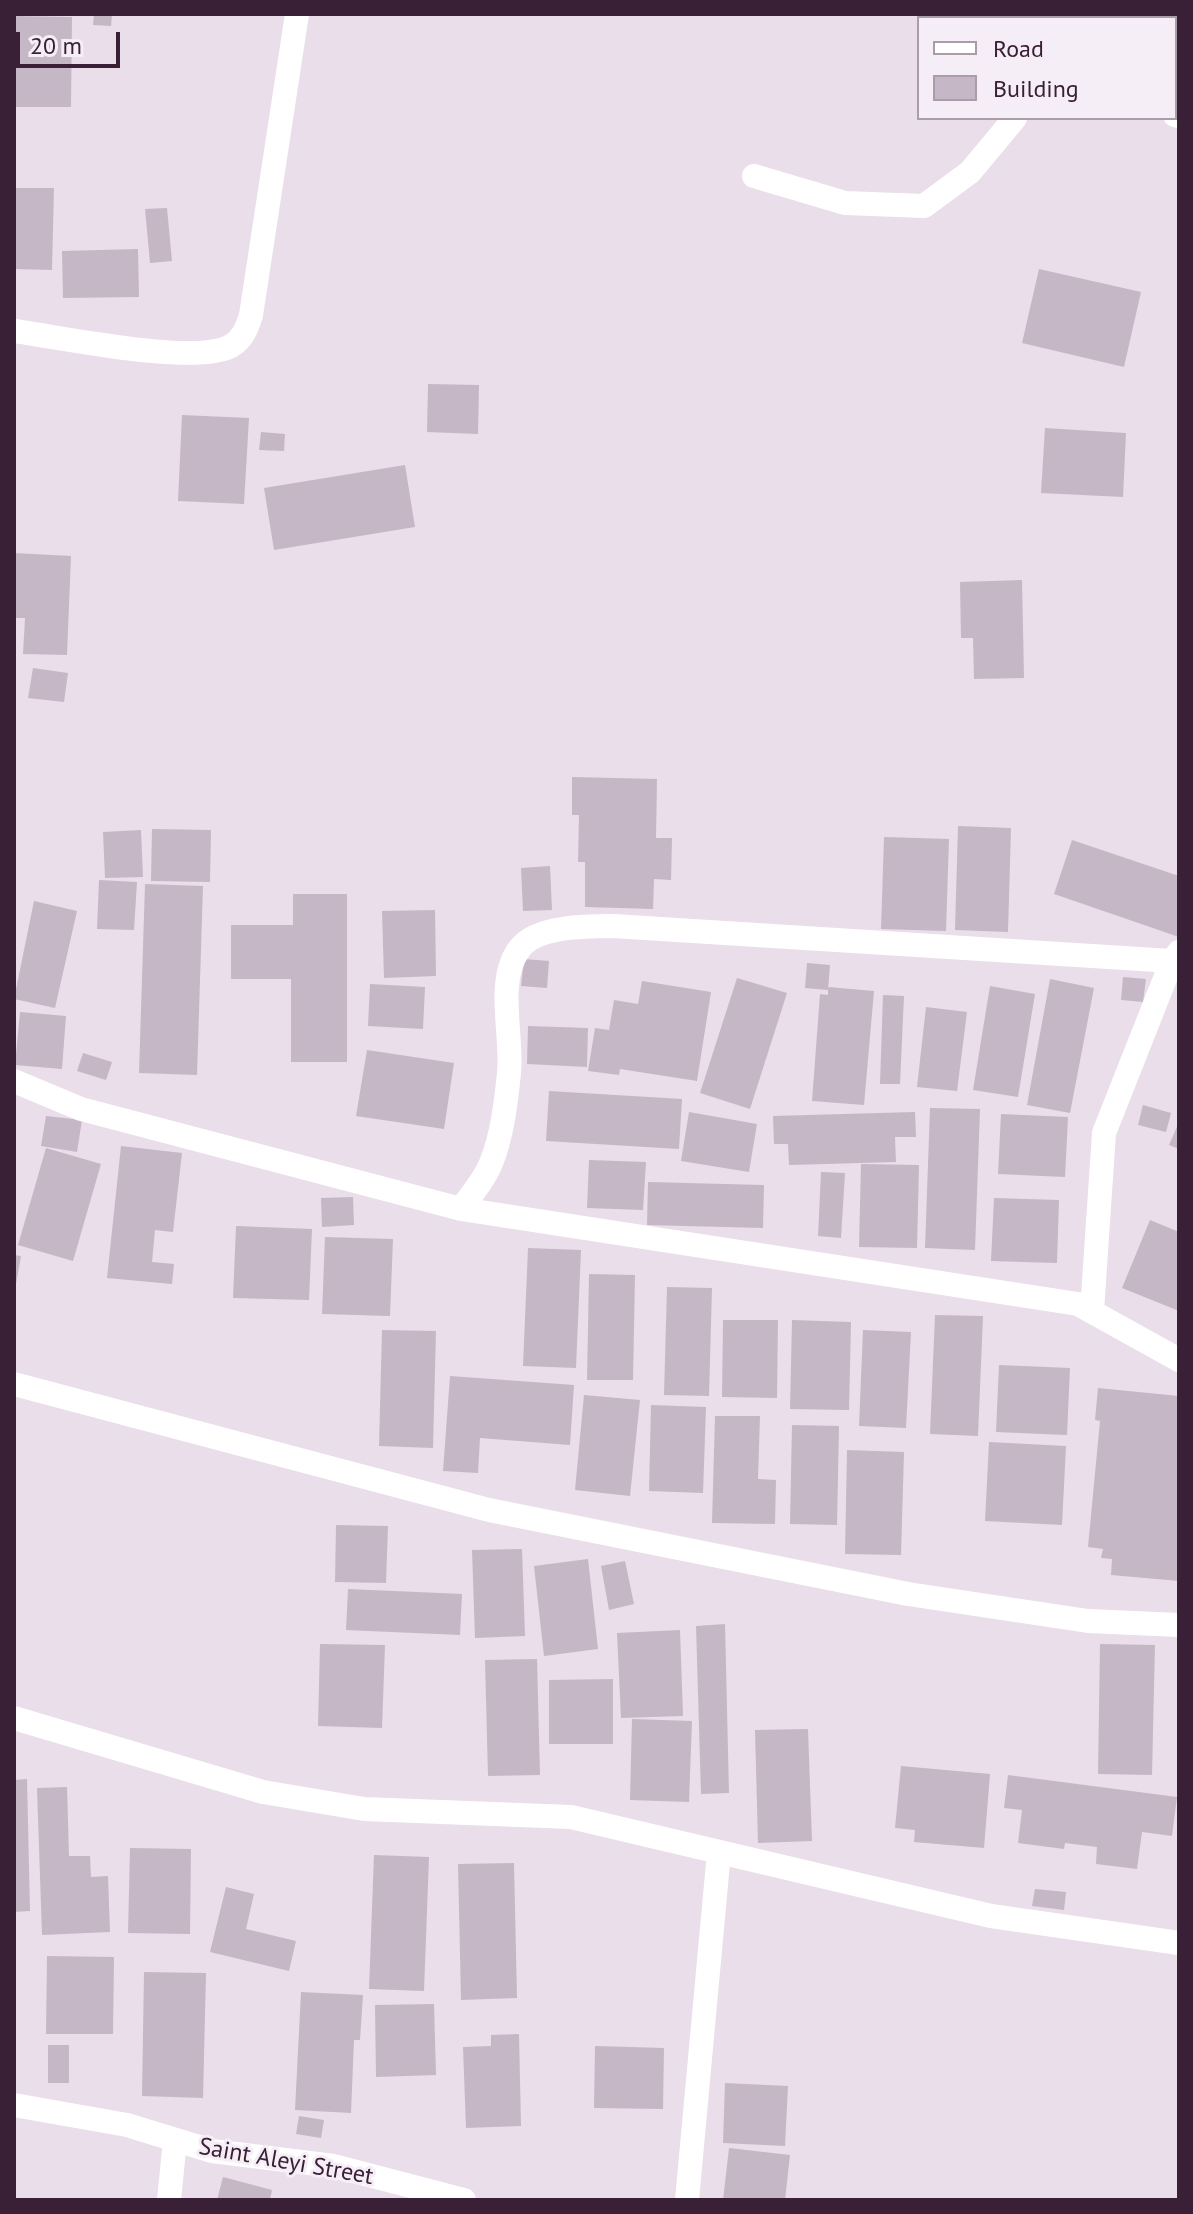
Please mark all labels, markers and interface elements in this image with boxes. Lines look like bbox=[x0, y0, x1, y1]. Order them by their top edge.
scale bar bbox=[20, 16, 124, 66]
legend bbox=[917, 16, 1177, 120]
text: 20 m bbox=[30, 30, 82, 61]
text: Road bbox=[993, 33, 1044, 64]
text: Building bbox=[993, 73, 1079, 104]
street label: Saint Aleyi Street bbox=[196, 2132, 376, 2192]

